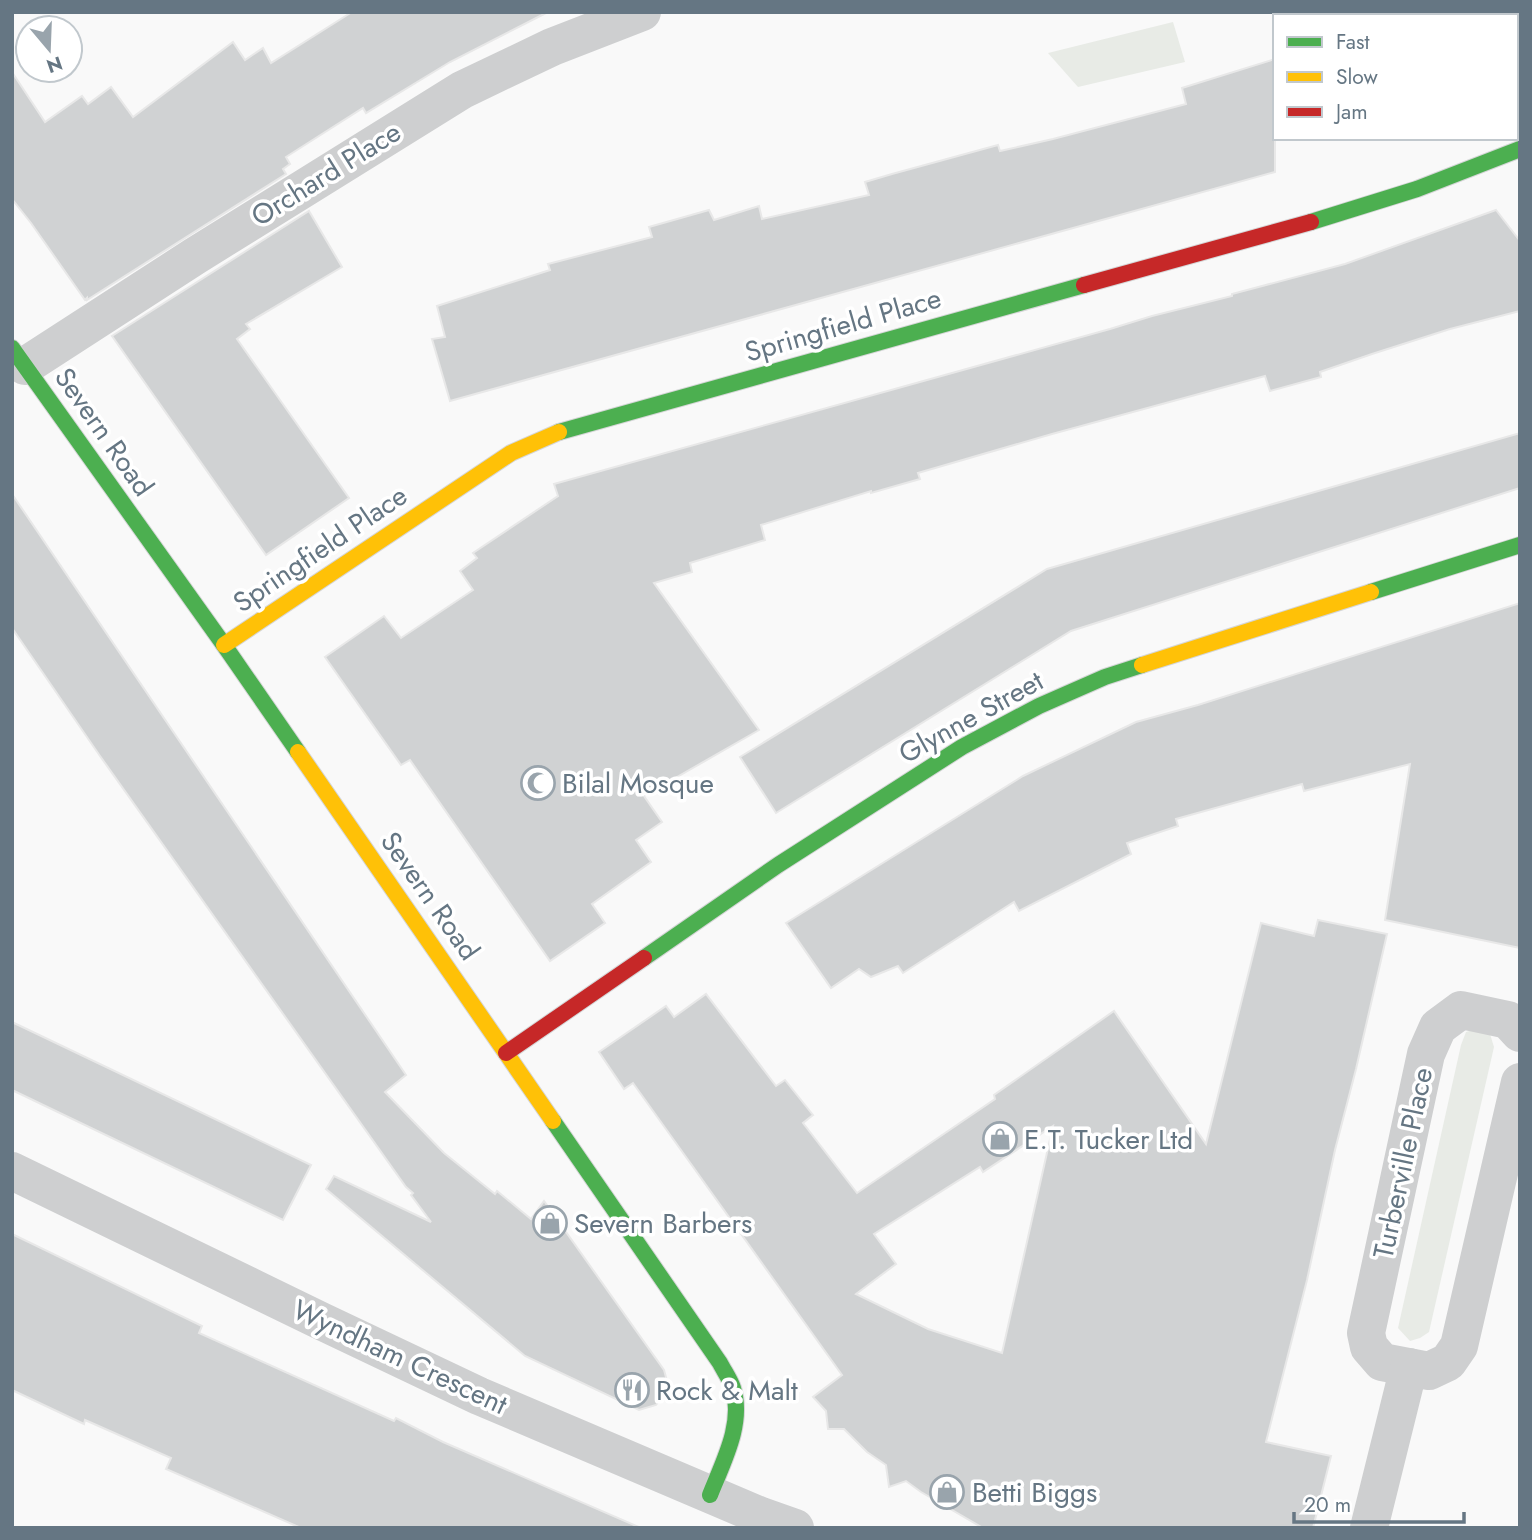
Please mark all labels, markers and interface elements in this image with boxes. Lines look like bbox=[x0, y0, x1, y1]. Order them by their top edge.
north arrow bbox=[14, 14, 84, 84]
legend bbox=[1273, 14, 1518, 140]
text: Fast bbox=[1336, 27, 1369, 57]
text: N bbox=[43, 49, 66, 80]
text: Slow bbox=[1336, 62, 1378, 92]
text: Jam bbox=[1333, 97, 1368, 127]
street label: Orchard Place bbox=[243, 112, 409, 236]
street label: Springfield Place bbox=[740, 277, 946, 373]
street label: Severn Road bbox=[45, 359, 163, 505]
street label: Springfield Place bbox=[225, 475, 415, 623]
street label: Glynne Street bbox=[891, 660, 1051, 774]
place label: Bilal Mosque bbox=[562, 763, 714, 804]
mosque icon: Bilal Mosque bbox=[519, 764, 557, 802]
street label: Severn Road bbox=[371, 823, 489, 969]
street label: Turberville Place bbox=[1363, 1064, 1443, 1262]
place label: E.T. Tucker Ltd bbox=[1024, 1119, 1193, 1160]
shop icon: E.T. Tucker Ltd bbox=[981, 1120, 1019, 1158]
place label: Severn Barbers bbox=[574, 1203, 752, 1244]
shop icon: Severn Barbers bbox=[531, 1204, 569, 1242]
street label: Wyndham Crescent bbox=[286, 1289, 514, 1425]
place label: Rock & Malt bbox=[656, 1370, 798, 1411]
restaurant icon: Rock & Malt bbox=[613, 1371, 651, 1409]
place label: Betti Biggs bbox=[972, 1472, 1097, 1513]
shop icon: Betti Biggs bbox=[928, 1473, 966, 1511]
scale bar bbox=[1294, 1480, 1464, 1524]
text: 20 m bbox=[1304, 1490, 1351, 1520]

